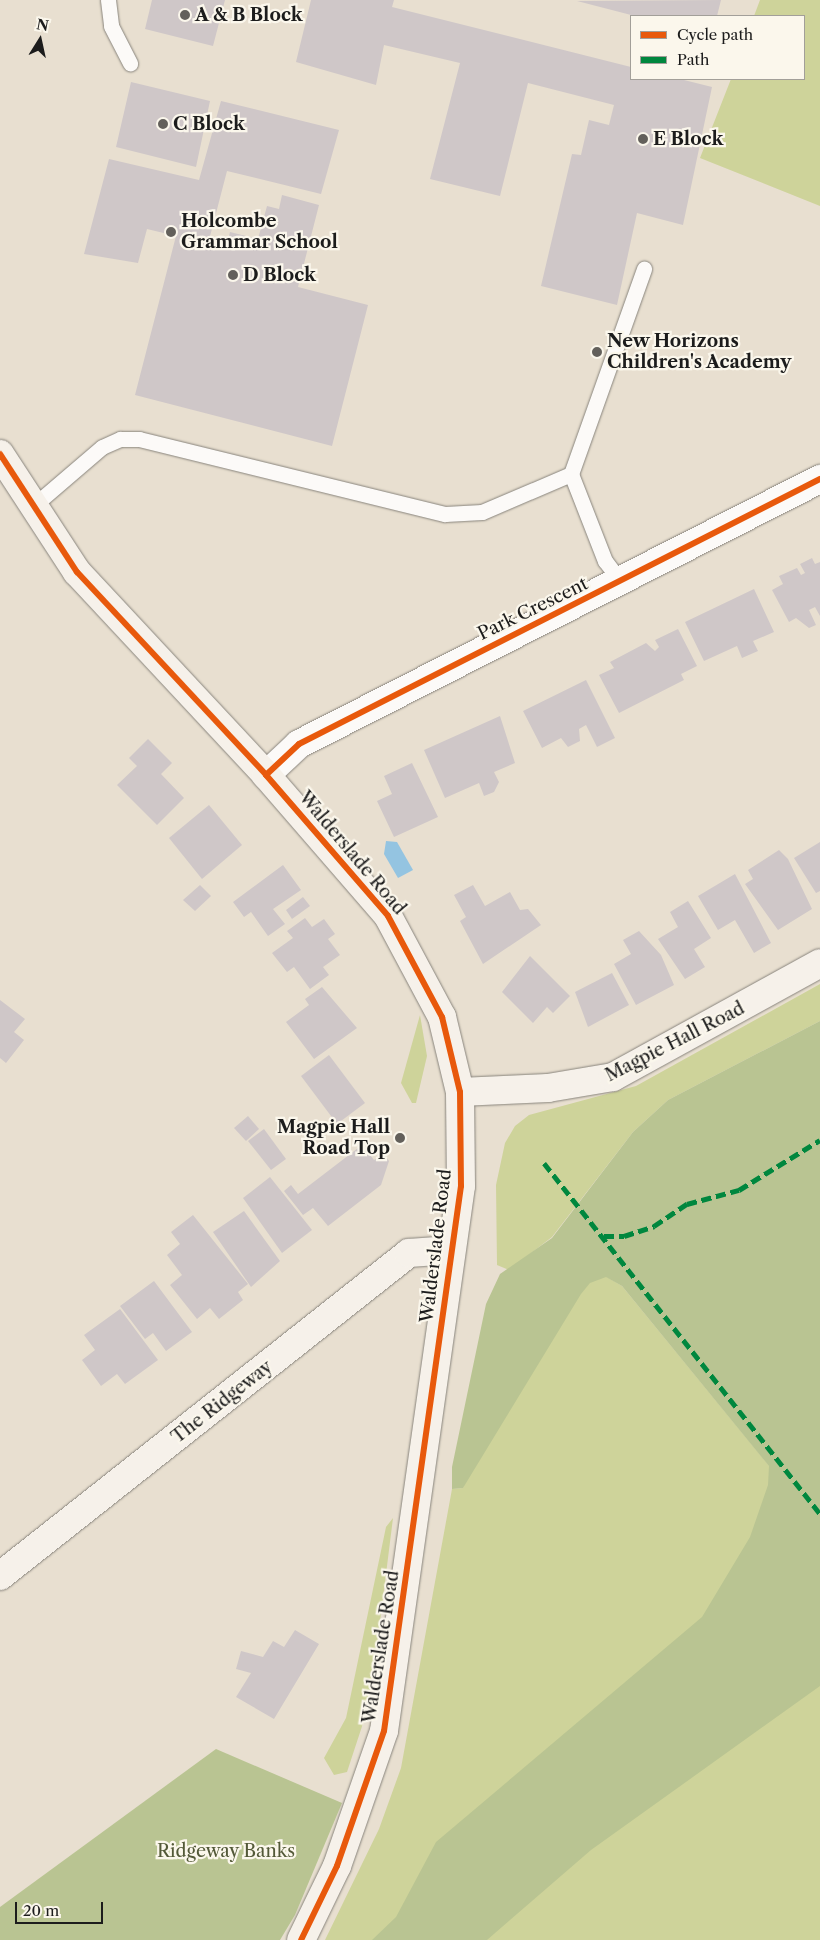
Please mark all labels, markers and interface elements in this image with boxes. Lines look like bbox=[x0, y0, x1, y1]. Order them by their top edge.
place label: A & B Block bbox=[195, 4, 303, 26]
marker: A & B Block bbox=[179, 9, 191, 21]
north arrow bbox=[15, 15, 65, 65]
text: N bbox=[35, 15, 50, 35]
legend bbox=[630, 15, 805, 80]
text: Cycle path bbox=[677, 25, 753, 44]
text: Path bbox=[677, 50, 709, 69]
place label: C Block bbox=[173, 113, 245, 135]
marker: C Block bbox=[157, 118, 169, 130]
place label: E Block bbox=[653, 128, 723, 150]
marker: E Block bbox=[637, 133, 649, 145]
place label: Holcombe Grammar School bbox=[181, 211, 338, 253]
marker: Holcombe Grammar School bbox=[165, 226, 177, 238]
place label: D Block bbox=[243, 264, 316, 286]
marker: D Block bbox=[227, 269, 239, 281]
place label: New Horizons Children's Academy bbox=[607, 331, 792, 374]
marker: New Horizons Children's Academy bbox=[591, 346, 603, 358]
street label: Park Crescent bbox=[474, 573, 592, 645]
street label: Walderslade Road bbox=[294, 787, 410, 919]
street label: Magpie Hall Road bbox=[602, 998, 748, 1086]
place label: Magpie Hall Road Top bbox=[277, 1117, 390, 1160]
marker: Magpie Hall Road Top bbox=[394, 1132, 406, 1144]
street label: Walderslade Road bbox=[416, 1168, 456, 1324]
street label: The Ridgeway bbox=[167, 1356, 277, 1448]
street label: Walderslade Road bbox=[358, 1569, 404, 1725]
park label: Ridgeway Banks bbox=[157, 1840, 295, 1862]
scale bar bbox=[18, 1892, 105, 1924]
text: 20 m bbox=[23, 1901, 59, 1920]

